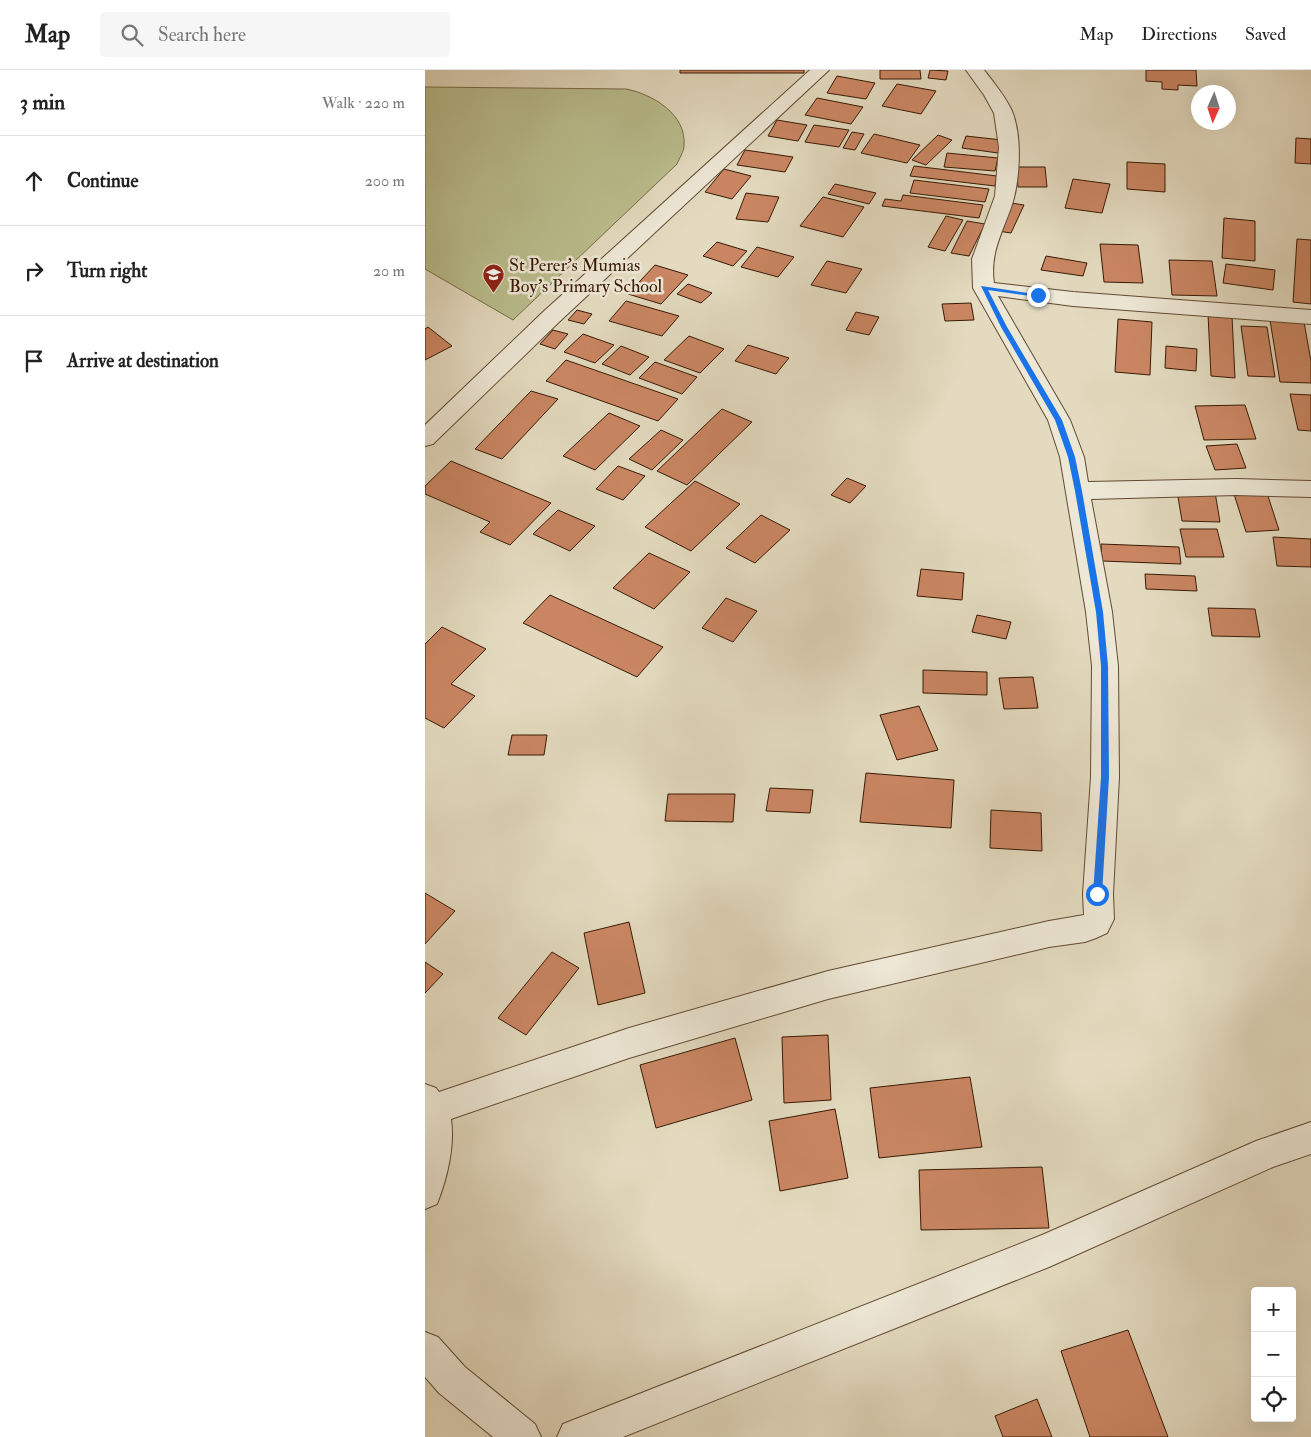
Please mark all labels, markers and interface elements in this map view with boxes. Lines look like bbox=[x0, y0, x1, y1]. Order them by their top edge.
search box bbox=[100, 12, 450, 57]
text: Map bbox=[25, 19, 70, 50]
icon: search bbox=[118, 21, 146, 49]
text: Search here bbox=[158, 23, 246, 47]
text: Map bbox=[1080, 23, 1113, 46]
text: Directions bbox=[1141, 23, 1217, 46]
text: Saved bbox=[1245, 23, 1286, 46]
north arrow bbox=[1191, 85, 1236, 130]
text: 3 min bbox=[20, 89, 65, 116]
text: Walk · 220 m bbox=[322, 93, 405, 113]
icon: ahead bbox=[20, 167, 48, 195]
text: Continue bbox=[67, 169, 138, 193]
text: 200 m bbox=[365, 171, 405, 191]
place label: St Perer's Mumias Boy's Primary School bbox=[509, 254, 663, 298]
icon: right bbox=[20, 257, 48, 285]
text: Turn right bbox=[67, 259, 147, 283]
text: 20 m bbox=[373, 261, 405, 281]
school or university icon: St Perer's Mumias Boy's Primary School bbox=[481, 263, 505, 294]
route end bbox=[1027, 284, 1050, 307]
icon: arrive bbox=[20, 347, 48, 375]
text: Arrive at destination bbox=[67, 349, 219, 373]
route start bbox=[1086, 883, 1109, 906]
map controls bbox=[1251, 1287, 1296, 1422]
button: + bbox=[1251, 1287, 1296, 1332]
button: − bbox=[1251, 1332, 1296, 1377]
button: locate bbox=[1251, 1377, 1296, 1422]

